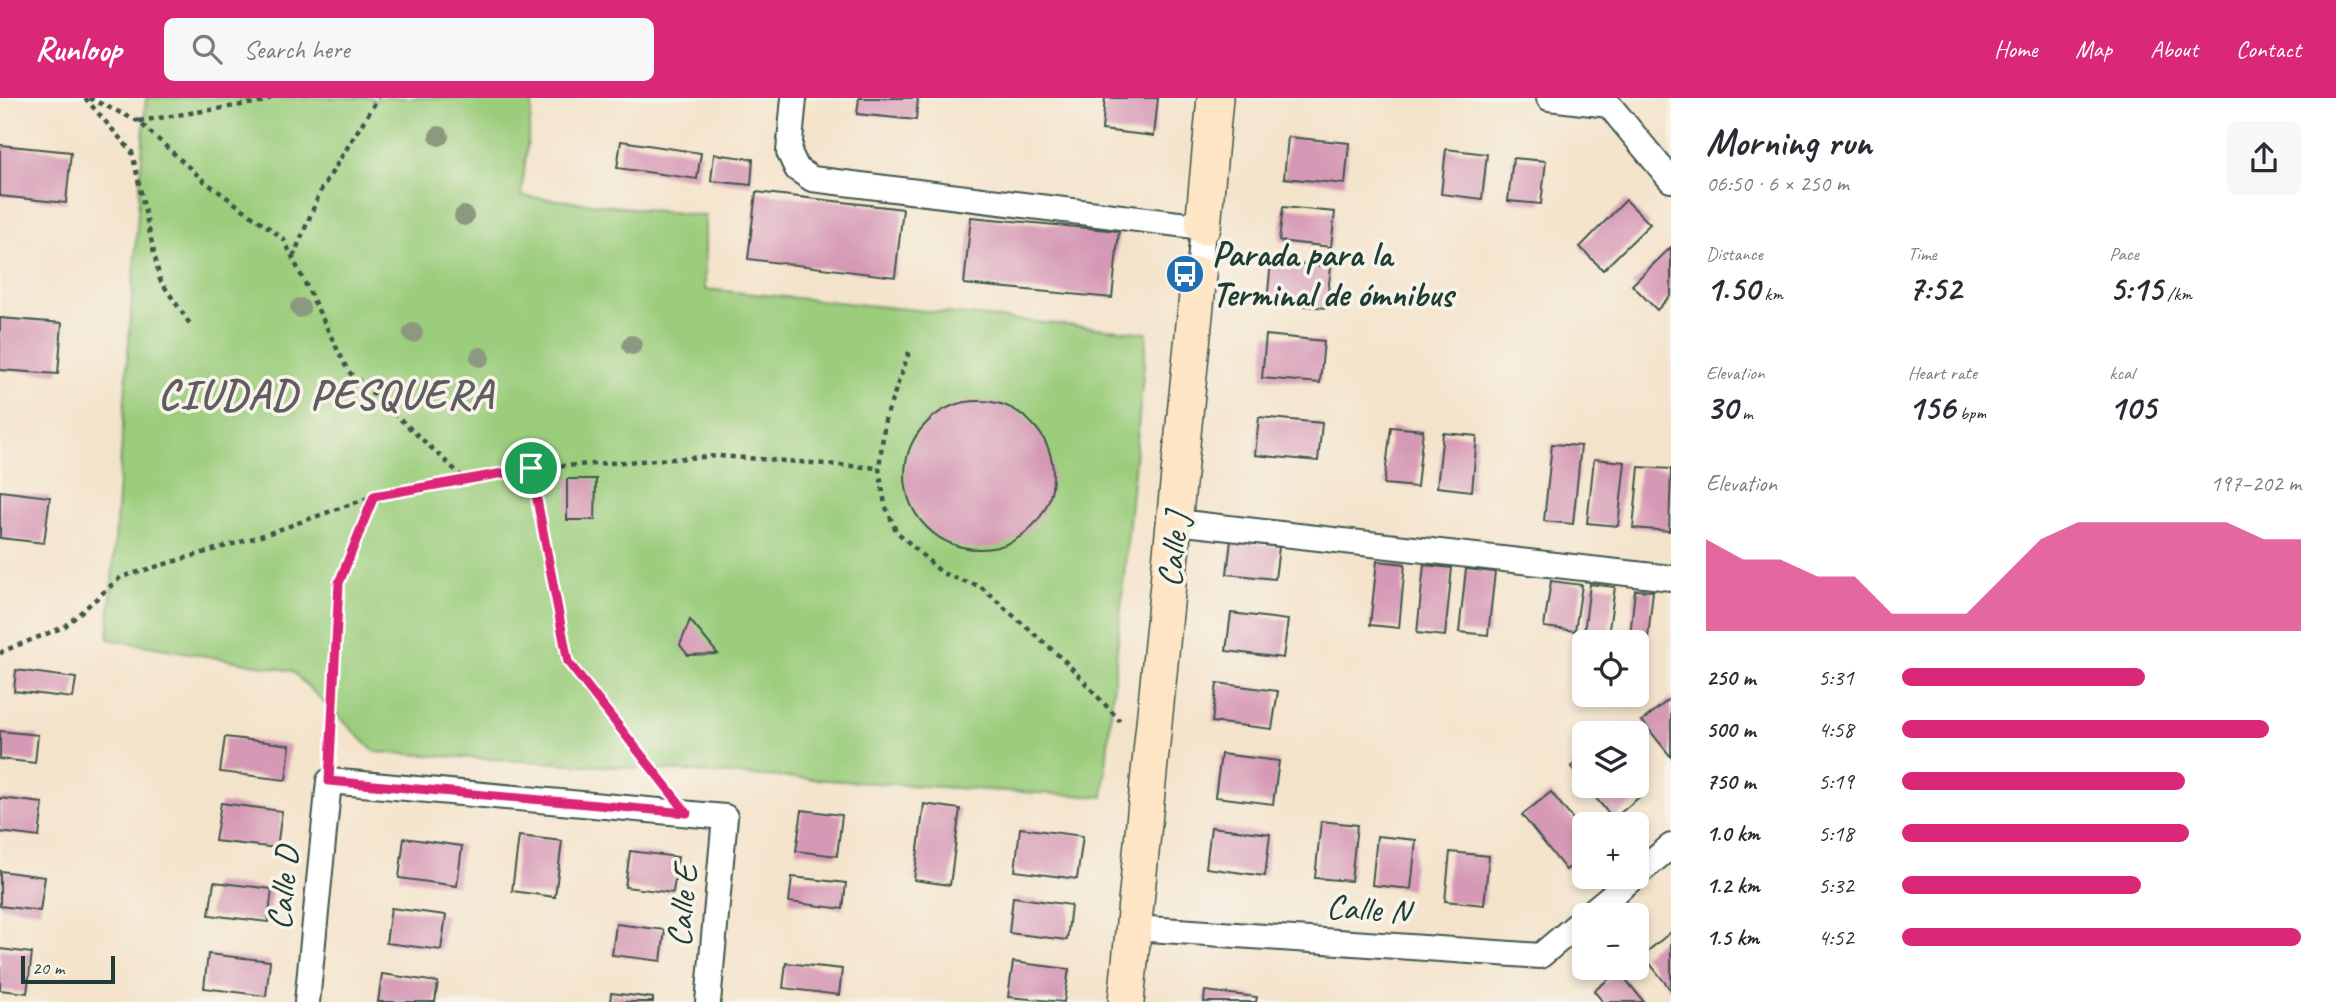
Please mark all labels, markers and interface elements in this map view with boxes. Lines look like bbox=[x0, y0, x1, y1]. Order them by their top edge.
search box bbox=[164, 18, 654, 81]
text: Runloop bbox=[35, 28, 122, 70]
icon: search bbox=[188, 30, 226, 68]
text: Search here bbox=[244, 33, 349, 66]
text: Home bbox=[1994, 34, 2037, 64]
text: Map bbox=[2075, 34, 2112, 64]
text: About bbox=[2150, 34, 2198, 64]
text: Contact bbox=[2236, 34, 2301, 64]
text: Morning run bbox=[1706, 119, 1872, 166]
button: share bbox=[2227, 121, 2301, 195]
text: 06:50 · 6 × 250 m bbox=[1706, 169, 1849, 198]
place label: Parada para la Terminal de ómnibus bbox=[1212, 232, 1457, 317]
text: Distance bbox=[1706, 242, 1763, 266]
text: Time bbox=[1908, 242, 1937, 266]
text: Pace bbox=[2109, 242, 2139, 266]
bus stop icon: Parada para la Terminal de ómnibus bbox=[1164, 253, 1206, 295]
text: 1.50 bbox=[1706, 266, 1760, 311]
text: 7:52 bbox=[1908, 266, 1961, 311]
text: 5:15 bbox=[2109, 266, 2162, 311]
text: km bbox=[1760, 282, 1783, 306]
text: /km bbox=[2162, 282, 2192, 306]
text: Elevation bbox=[1706, 361, 1764, 385]
text: Heart rate bbox=[1908, 361, 1977, 385]
text: kcal bbox=[2109, 361, 2134, 385]
district label: CIUDAD PESQUERA bbox=[158, 368, 495, 421]
text: 30 bbox=[1706, 385, 1738, 430]
text: 156 bbox=[1908, 385, 1955, 430]
text: 105 bbox=[2109, 385, 2156, 430]
text: m bbox=[1738, 401, 1753, 425]
text: bpm bbox=[1955, 401, 1986, 425]
pin bbox=[501, 438, 561, 498]
icon: arrive bbox=[512, 449, 550, 487]
text: Elevation bbox=[1706, 469, 1777, 498]
text: 197–202 m bbox=[2210, 469, 2301, 498]
street label: Calle J bbox=[1147, 505, 1200, 589]
map controls bbox=[1572, 630, 1649, 980]
button: locate bbox=[1572, 630, 1649, 707]
text: 250 m bbox=[1706, 663, 1755, 692]
text: 5:31 bbox=[1818, 663, 1854, 692]
text: 500 m bbox=[1706, 715, 1755, 744]
text: 4:58 bbox=[1818, 715, 1854, 744]
button: layers bbox=[1572, 721, 1649, 798]
text: 750 m bbox=[1706, 767, 1755, 796]
text: 5:19 bbox=[1818, 767, 1854, 796]
button: + bbox=[1572, 812, 1649, 889]
text: 1.0 km bbox=[1706, 819, 1760, 848]
text: 5:18 bbox=[1818, 819, 1854, 848]
street label: Calle D bbox=[256, 841, 310, 932]
street label: Calle E bbox=[656, 859, 708, 949]
text: 1.2 km bbox=[1706, 871, 1760, 900]
text: 5:32 bbox=[1818, 871, 1854, 900]
street label: Calle N bbox=[1325, 884, 1416, 935]
button: − bbox=[1572, 903, 1649, 980]
text: 1.5 km bbox=[1706, 923, 1759, 952]
text: 4:52 bbox=[1818, 923, 1854, 952]
scale bar bbox=[21, 953, 116, 985]
text: 20 m bbox=[32, 956, 64, 980]

